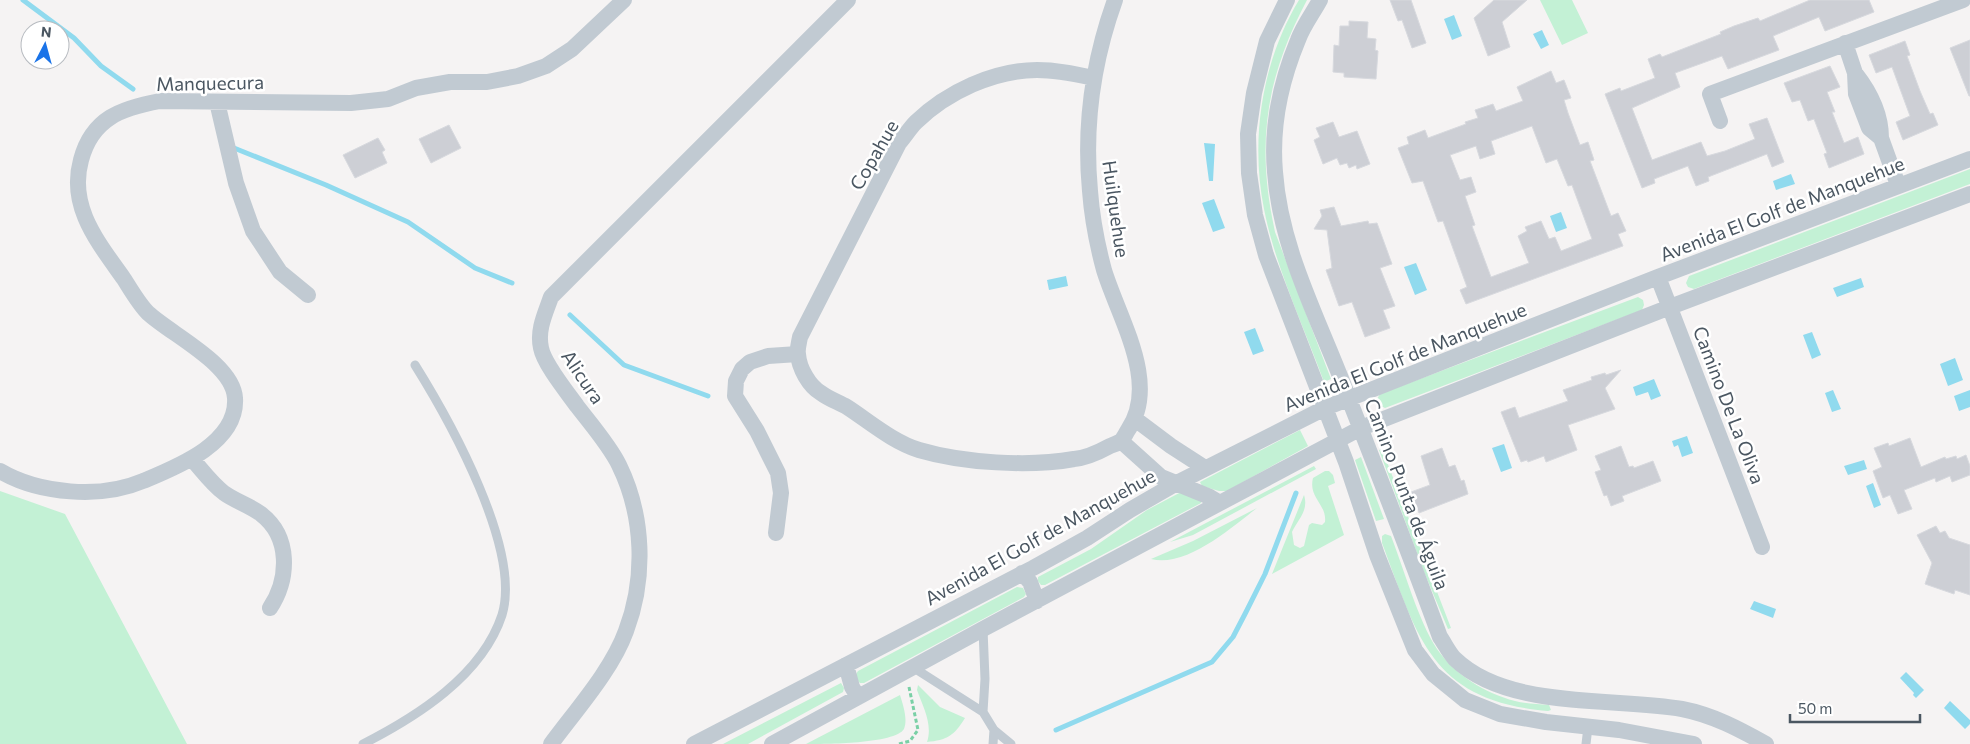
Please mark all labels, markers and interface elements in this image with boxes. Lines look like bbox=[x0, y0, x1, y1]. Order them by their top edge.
north arrow bbox=[20, 20, 70, 70]
text: N bbox=[40, 23, 53, 41]
street label: Manquecura bbox=[156, 70, 264, 95]
street label: Copahue bbox=[844, 116, 903, 194]
street label: Avenida El Golf de Manquehue bbox=[1656, 151, 1907, 266]
street label: Huilquehue bbox=[1098, 159, 1135, 259]
street label: Avenida El Golf de Manquehue bbox=[1280, 297, 1530, 416]
street label: Camino De La Oliva bbox=[1689, 323, 1770, 487]
street label: Alicura bbox=[557, 345, 610, 408]
street label: Camino Punta de Águila bbox=[1360, 395, 1455, 593]
street label: Avenida El Golf de Manquehue bbox=[921, 464, 1159, 610]
scale bar bbox=[1790, 692, 1920, 724]
text: 50 m bbox=[1798, 699, 1832, 717]

